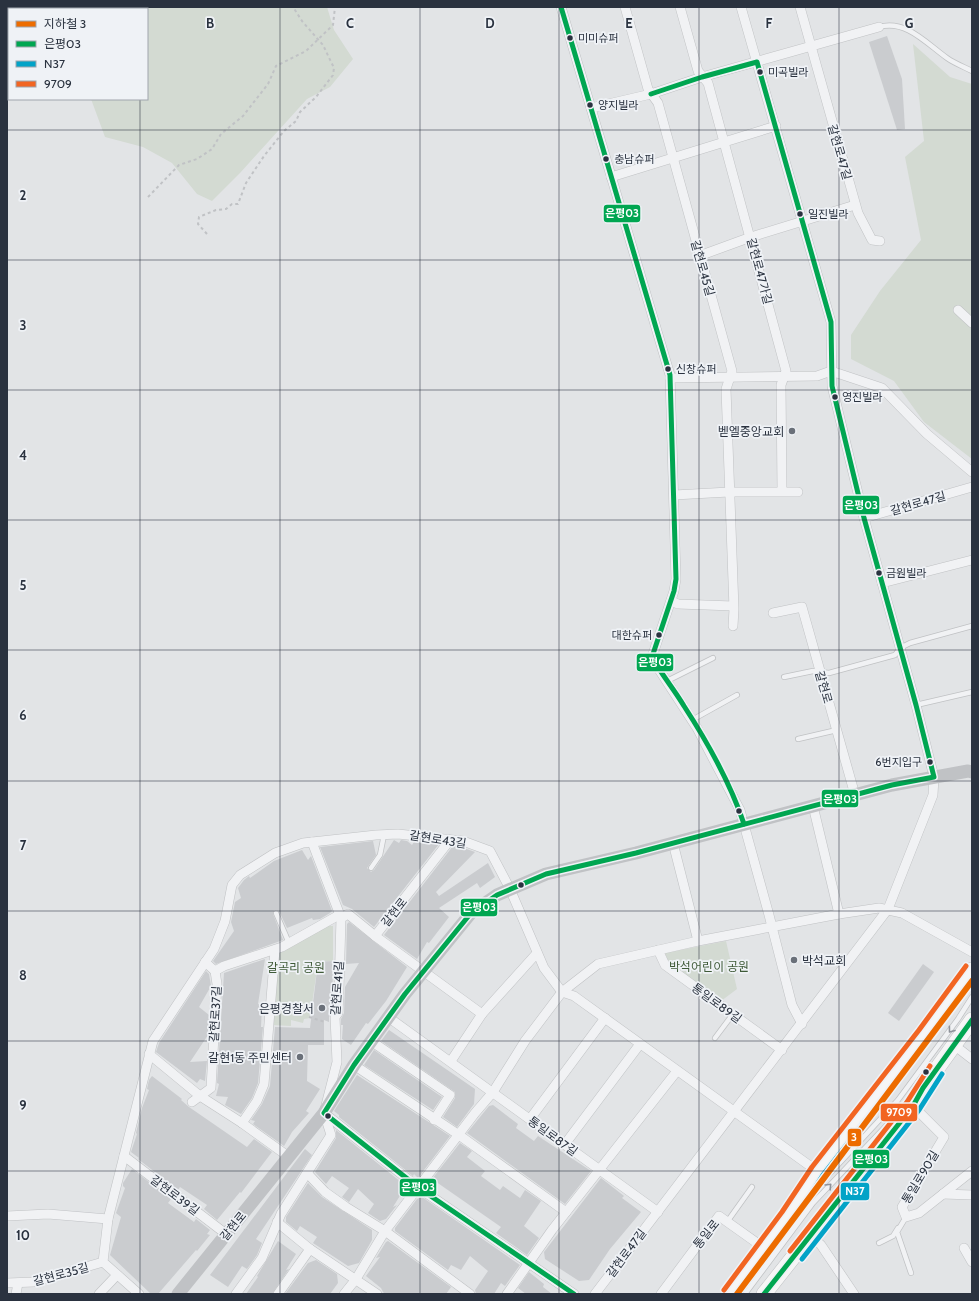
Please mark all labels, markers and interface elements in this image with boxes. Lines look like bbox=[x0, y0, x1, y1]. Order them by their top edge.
legend bbox=[8, 8, 148, 100]
text: B bbox=[206, 15, 214, 31]
text: C bbox=[346, 15, 354, 31]
text: D bbox=[485, 15, 495, 31]
text: E bbox=[625, 15, 633, 31]
text: F bbox=[766, 15, 773, 31]
text: G bbox=[905, 15, 914, 31]
text: 지하철 3 bbox=[44, 16, 86, 31]
place label: 미미슈퍼 bbox=[578, 31, 618, 45]
marker: 미미슈퍼 bbox=[565, 33, 575, 43]
text: 은평03 bbox=[44, 36, 81, 51]
text: N37 bbox=[44, 56, 65, 71]
place label: 미곡빌라 bbox=[768, 65, 808, 79]
marker: 미곡빌라 bbox=[755, 67, 765, 77]
text: 9709 bbox=[44, 76, 72, 91]
place label: 양지빌라 bbox=[598, 98, 638, 112]
marker: 양지빌라 bbox=[585, 100, 595, 110]
street label: 갈현로47길 bbox=[825, 122, 855, 182]
place label: 충남슈퍼 bbox=[614, 152, 654, 166]
marker: 충남슈퍼 bbox=[601, 154, 611, 164]
text: 2 bbox=[20, 187, 27, 203]
line badge: 은평03 bbox=[603, 204, 641, 223]
text: 은평03 bbox=[605, 206, 639, 220]
place label: 일진빌라 bbox=[808, 207, 848, 221]
marker: 일진빌라 bbox=[795, 209, 805, 219]
street label: 갈현로47가길 bbox=[744, 236, 776, 306]
street label: 갈현로45길 bbox=[688, 238, 718, 298]
text: 3 bbox=[19, 317, 27, 333]
place label: 신창슈퍼 bbox=[676, 362, 716, 376]
marker: 신창슈퍼 bbox=[663, 364, 673, 374]
place label: 영진빌라 bbox=[842, 390, 882, 404]
marker: 영진빌라 bbox=[830, 392, 840, 402]
place label: 벧엘중앙교회 bbox=[718, 424, 784, 439]
marker: 벧엘중앙교회 bbox=[787, 426, 797, 436]
text: 4 bbox=[19, 447, 27, 463]
street label: 갈현로47길 bbox=[888, 488, 948, 518]
line badge: 은평03 bbox=[842, 495, 880, 515]
text: 은평03 bbox=[844, 498, 878, 512]
place label: 금원빌라 bbox=[886, 566, 926, 580]
marker: 금원빌라 bbox=[874, 568, 884, 578]
text: 5 bbox=[20, 577, 27, 593]
place label: 대한슈퍼 bbox=[612, 628, 652, 642]
marker: 대한슈퍼 bbox=[654, 630, 664, 640]
line badge: 은평03 bbox=[636, 653, 674, 672]
text: 은평03 bbox=[638, 655, 672, 669]
street label: 갈현로 bbox=[812, 669, 836, 705]
text: 6 bbox=[19, 707, 27, 723]
place label: 6번지입구 bbox=[875, 755, 922, 769]
marker: 6번지입구 bbox=[925, 757, 935, 767]
line badge: 은평03 bbox=[821, 789, 859, 808]
text: 은평03 bbox=[823, 792, 857, 806]
unlabelled marker bbox=[734, 806, 744, 816]
street label: 갈현로43길 bbox=[408, 827, 468, 851]
text: 7 bbox=[20, 837, 27, 853]
unlabelled marker bbox=[516, 880, 526, 890]
street label: 갈현로 bbox=[378, 894, 410, 930]
line badge: 은평03 bbox=[460, 898, 498, 917]
text: 은평03 bbox=[462, 900, 496, 914]
place label: 박석교회 bbox=[802, 953, 846, 968]
marker: 박석교회 bbox=[789, 955, 799, 965]
park label: 박석어린이 공원 bbox=[669, 959, 749, 974]
park label: 갈곡리 공원 bbox=[267, 960, 325, 975]
street label: 갈현로41길 bbox=[328, 960, 346, 1016]
text: 8 bbox=[19, 967, 27, 983]
street label: 통일로89길 bbox=[689, 980, 745, 1026]
street label: 갈현로37길 bbox=[206, 985, 224, 1043]
place label: 은평경찰서 bbox=[259, 1001, 314, 1016]
marker: 은평경찰서 bbox=[317, 1003, 327, 1013]
one-way arrow bbox=[948, 1025, 955, 1032]
place label: 갈현1동 주민센터 bbox=[208, 1050, 292, 1065]
marker: 갈현1동 주민센터 bbox=[295, 1052, 305, 1062]
unlabelled marker bbox=[921, 1067, 931, 1077]
text: 9 bbox=[19, 1097, 27, 1113]
line badge: 9709 bbox=[880, 1103, 918, 1122]
text: 9709 bbox=[886, 1105, 912, 1119]
unlabelled marker bbox=[323, 1111, 333, 1121]
street label: 통일로87길 bbox=[525, 1113, 581, 1159]
line badge: 3 bbox=[847, 1128, 862, 1147]
text: 3 bbox=[851, 1130, 857, 1144]
street label: 통일로90길 bbox=[898, 1148, 942, 1206]
line badge: 은평03 bbox=[852, 1149, 890, 1169]
text: 은평03 bbox=[854, 1152, 888, 1166]
street label: 갈현로39길 bbox=[148, 1172, 202, 1218]
line badge: 은평03 bbox=[399, 1178, 437, 1197]
text: 은평03 bbox=[401, 1180, 435, 1194]
line badge: N37 bbox=[840, 1182, 870, 1201]
one-way arrow bbox=[824, 1183, 832, 1191]
text: N37 bbox=[845, 1184, 865, 1198]
street label: 갈현로 bbox=[217, 1208, 249, 1244]
street label: 통일로 bbox=[690, 1216, 722, 1252]
street label: 갈현로47길 bbox=[603, 1226, 649, 1280]
text: 10 bbox=[16, 1227, 30, 1243]
street label: 갈현로35길 bbox=[31, 1259, 91, 1289]

